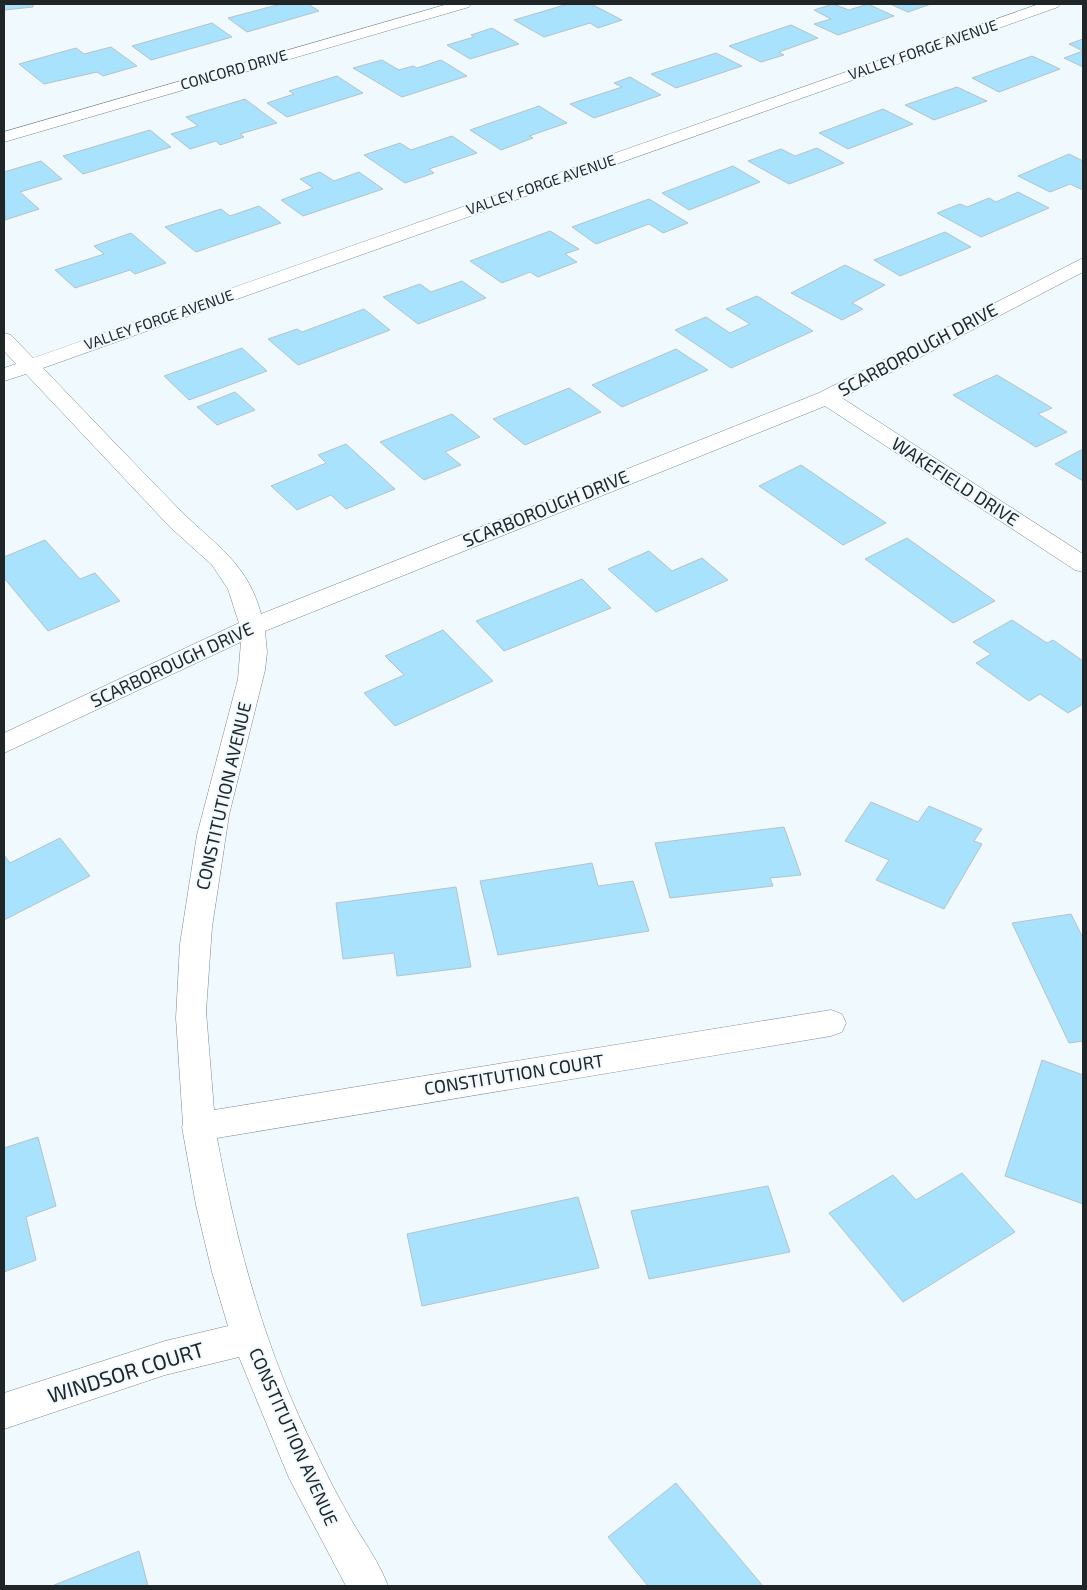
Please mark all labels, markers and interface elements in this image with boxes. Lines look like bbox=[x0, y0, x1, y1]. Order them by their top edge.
street label: VALLEY FORGE AVENUE bbox=[846, 15, 1000, 83]
street label: CONCORD DRIVE bbox=[178, 45, 289, 93]
street label: VALLEY FORGE AVENUE bbox=[464, 150, 618, 218]
street label: VALLEY FORGE AVENUE bbox=[82, 285, 236, 353]
street label: SCARBOROUGH DRIVE bbox=[834, 298, 1001, 400]
street label: WAKEFIELD DRIVE bbox=[888, 432, 1023, 530]
street label: SCARBOROUGH DRIVE bbox=[459, 465, 632, 551]
street label: SCARBOROUGH DRIVE bbox=[87, 617, 257, 712]
street label: CONSTITUTION AVENUE bbox=[191, 700, 255, 892]
street label: CONSTITUTION COURT bbox=[422, 1049, 606, 1099]
street label: WINDSOR COURT bbox=[44, 1336, 207, 1407]
street label: CONSTITUTION AVENUE bbox=[245, 1344, 343, 1529]

